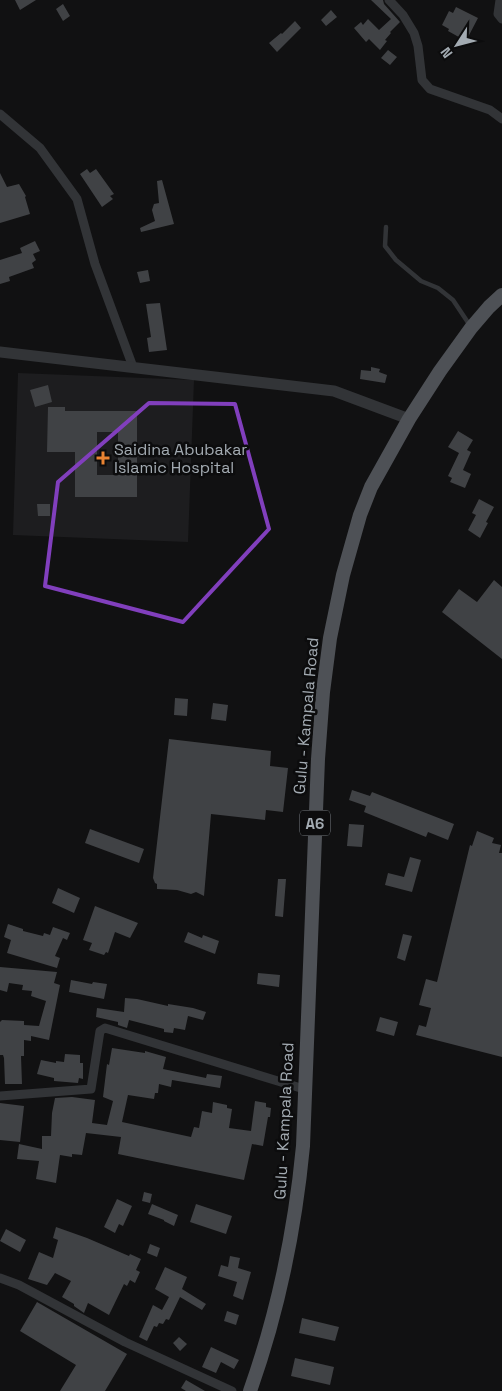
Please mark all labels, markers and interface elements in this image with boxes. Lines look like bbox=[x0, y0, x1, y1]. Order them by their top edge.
north arrow bbox=[432, 20, 482, 70]
text: N bbox=[436, 44, 457, 62]
place label: Saidina Abubakar Islamic Hospital bbox=[114, 439, 247, 478]
marker: Saidina Abubakar Islamic Hospital bbox=[96, 451, 110, 465]
street label: Gulu - Kampala Road bbox=[289, 637, 323, 795]
road number: A6 bbox=[300, 810, 330, 836]
street label: Gulu - Kampala Road bbox=[269, 1042, 299, 1200]

